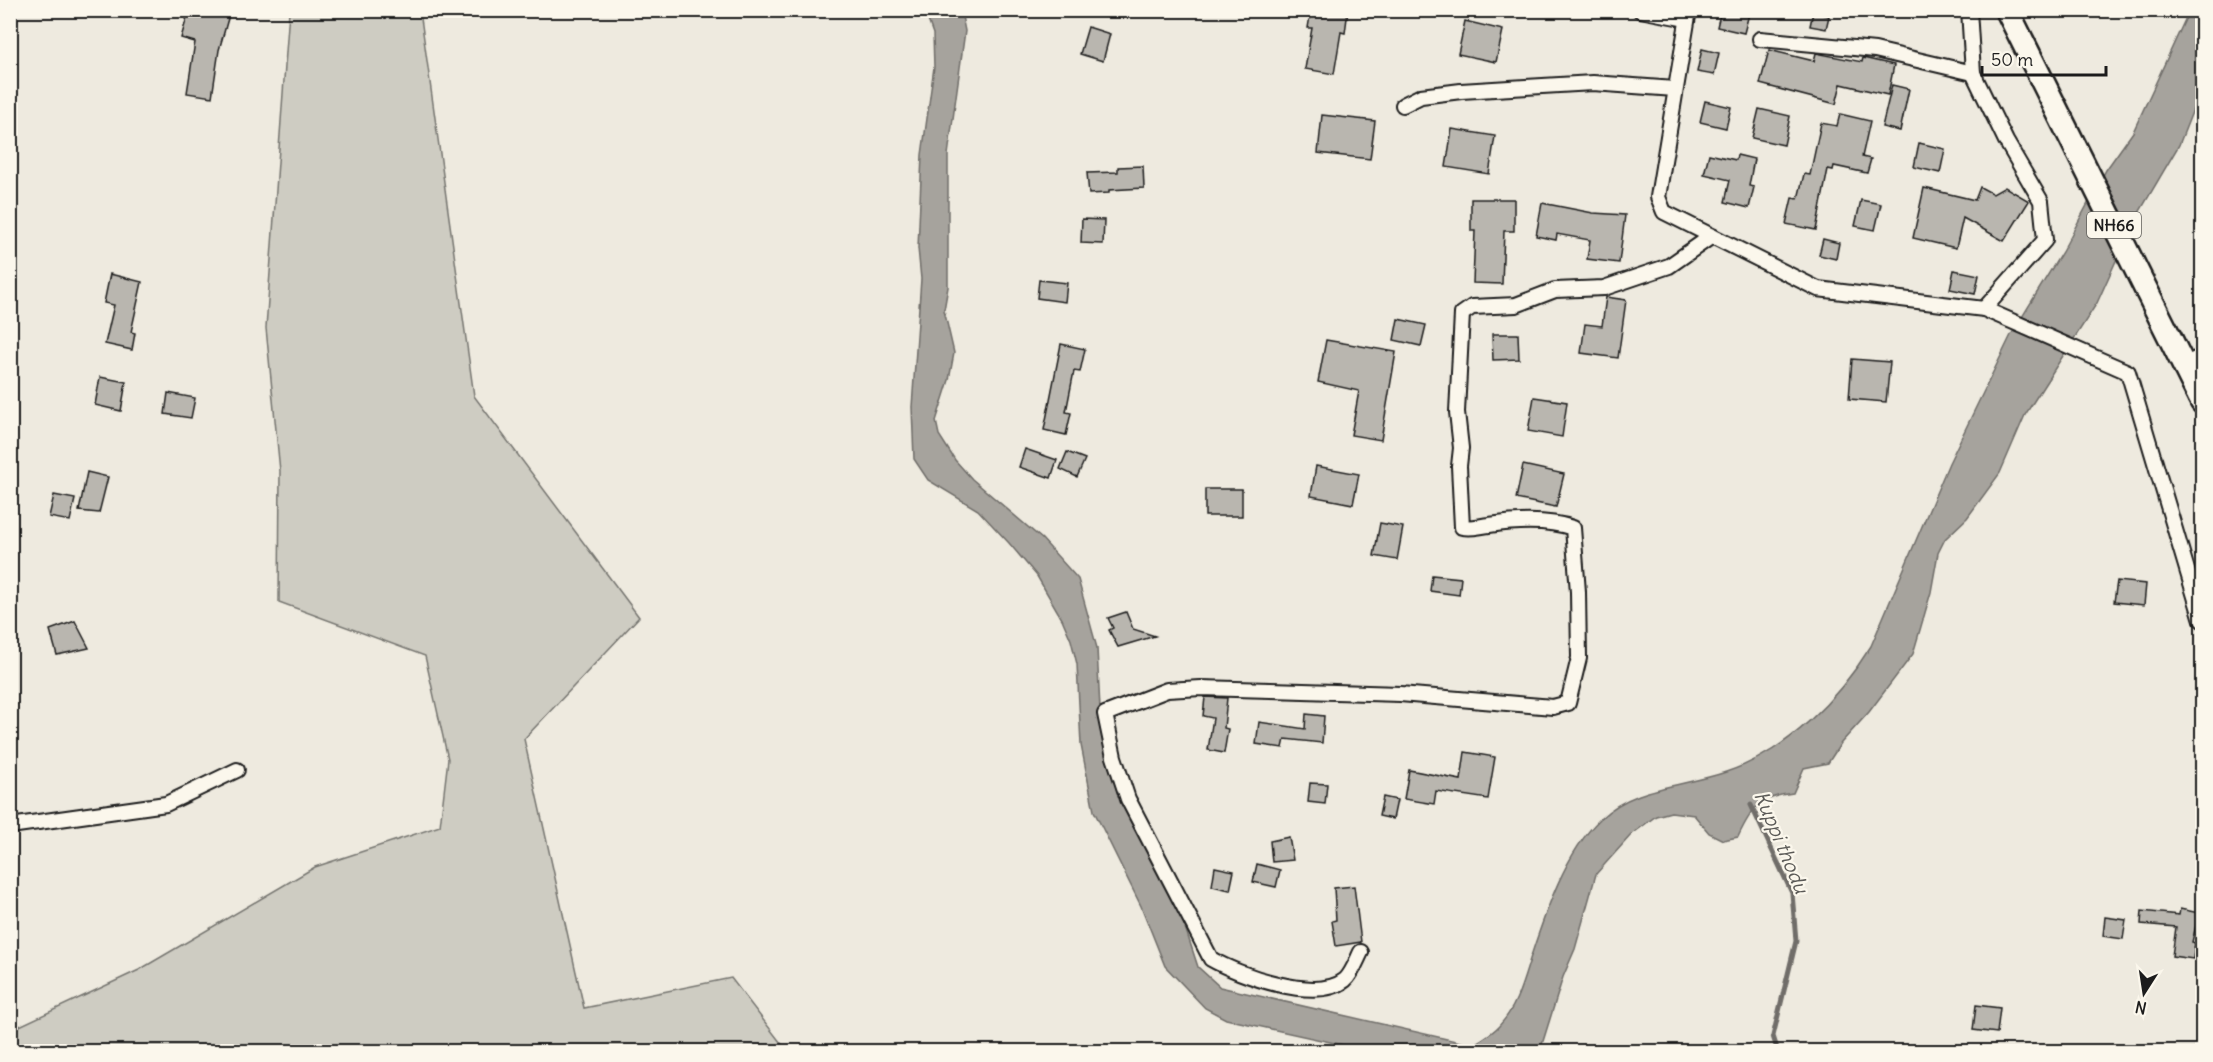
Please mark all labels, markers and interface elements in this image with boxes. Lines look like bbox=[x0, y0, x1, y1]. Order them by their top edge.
scale bar bbox=[1982, 39, 2106, 77]
text: 50 m bbox=[1991, 48, 2033, 71]
road number: NH66 bbox=[2087, 212, 2141, 238]
water label: Kuppi thodu bbox=[1749, 787, 1815, 898]
north arrow bbox=[2114, 963, 2174, 1023]
text: N bbox=[2133, 997, 2148, 1019]

